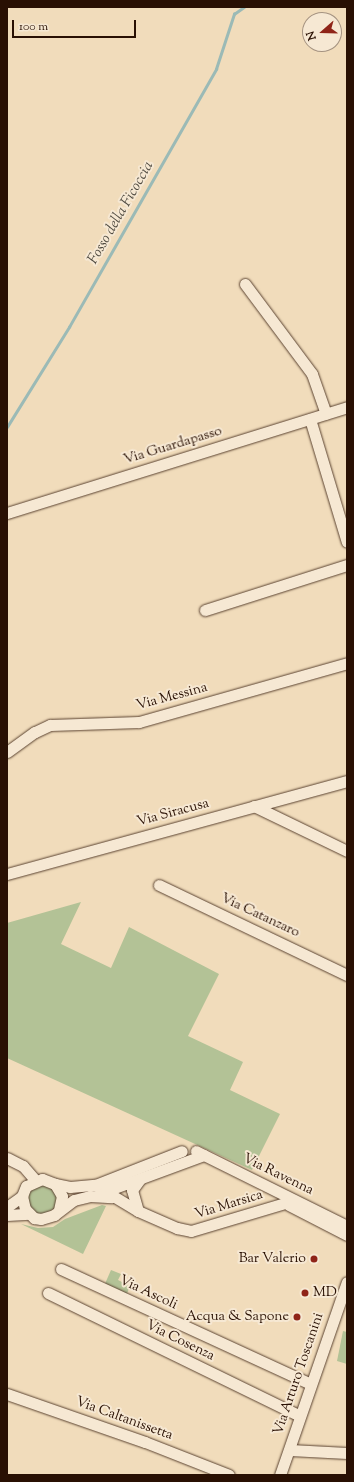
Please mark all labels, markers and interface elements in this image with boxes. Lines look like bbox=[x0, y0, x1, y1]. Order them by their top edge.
scale bar bbox=[14, 12, 138, 38]
north arrow bbox=[302, 12, 342, 52]
text: 100 m bbox=[19, 18, 48, 36]
text: N bbox=[303, 29, 321, 43]
water label: Fosso della Ficoccia bbox=[84, 158, 158, 268]
street label: Via Guardapasso bbox=[122, 423, 224, 469]
street label: Via Messina bbox=[135, 679, 209, 715]
street label: Via Siracusa bbox=[135, 795, 211, 831]
street label: Via Catanzaro bbox=[218, 890, 302, 942]
street label: Via Ravenna bbox=[240, 1151, 316, 1199]
street label: Via Marsica bbox=[193, 1187, 265, 1223]
place label: Bar Valerio bbox=[239, 1251, 306, 1267]
marker: Bar Valerio bbox=[309, 1254, 319, 1264]
street label: Via Ascoli bbox=[116, 1272, 180, 1314]
place label: MD bbox=[313, 1285, 337, 1301]
marker: MD bbox=[300, 1288, 310, 1298]
place label: Acqua & Sapone bbox=[186, 1309, 289, 1325]
street label: Via Arturo Toscanini bbox=[270, 1311, 328, 1437]
marker: Acqua & Sapone bbox=[292, 1312, 302, 1322]
street label: Via Cosenza bbox=[143, 1317, 217, 1365]
street label: Via Caltanissetta bbox=[73, 1394, 175, 1444]

